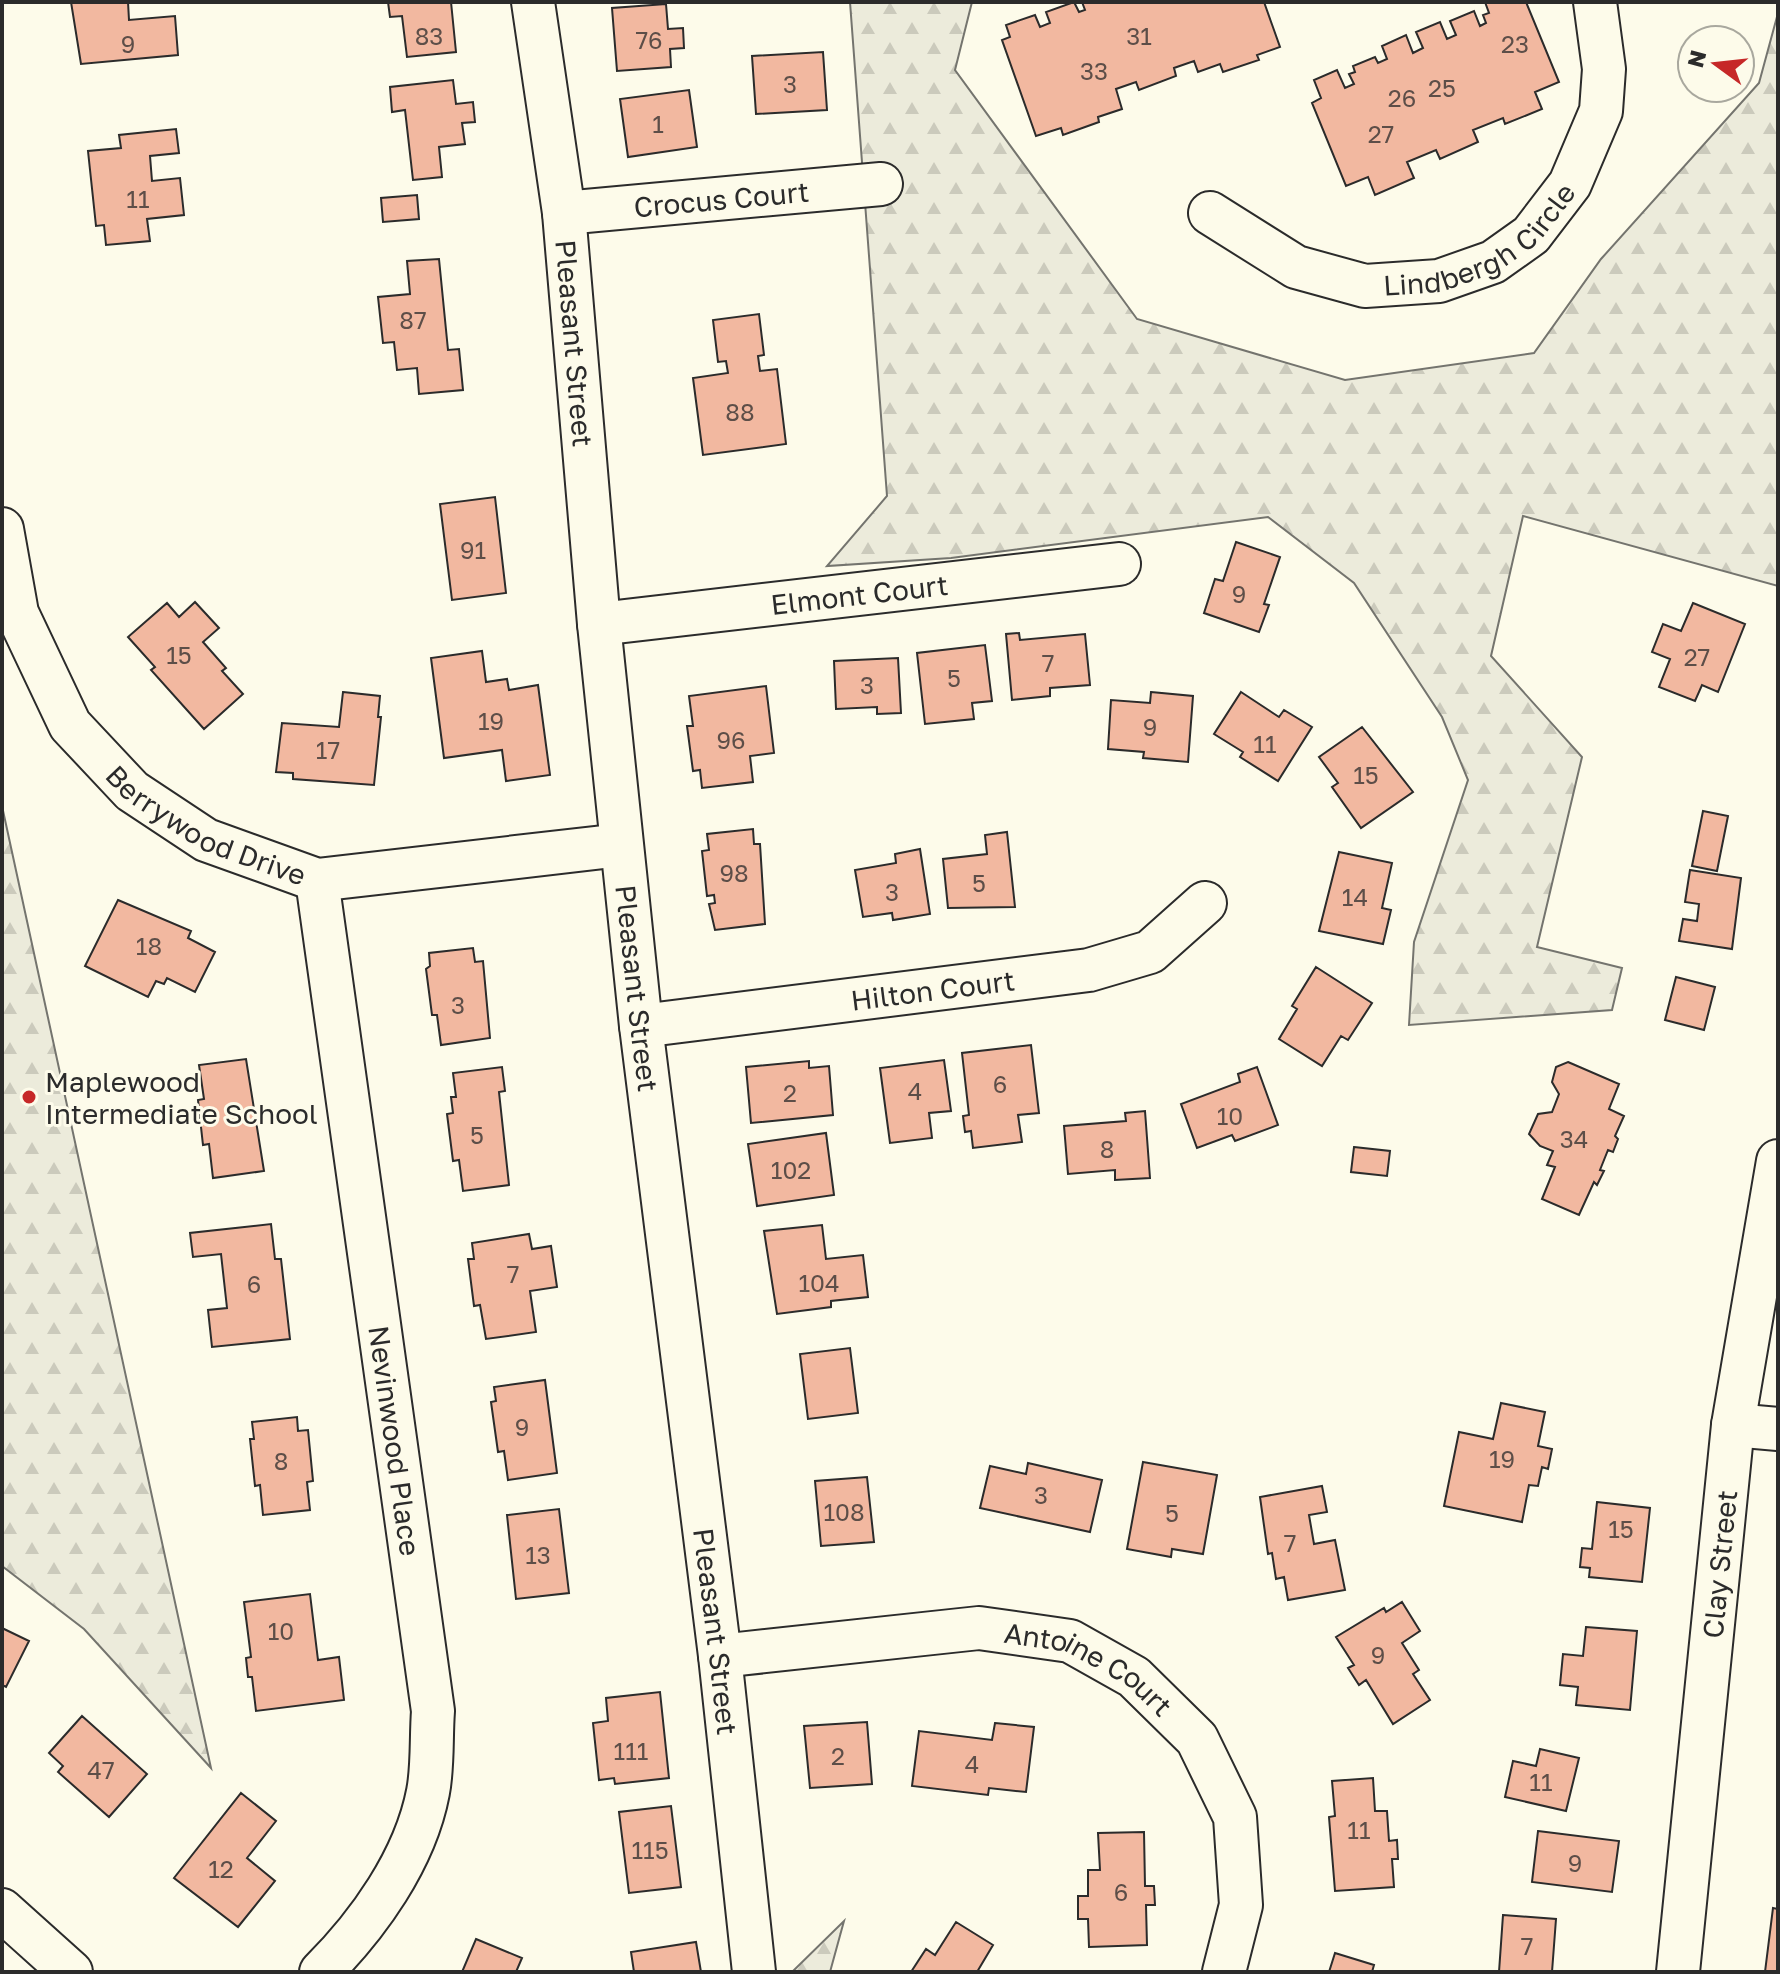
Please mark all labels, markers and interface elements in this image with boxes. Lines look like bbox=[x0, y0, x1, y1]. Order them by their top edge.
house number: 83 bbox=[415, 21, 443, 50]
house number: 31 bbox=[1126, 21, 1152, 50]
north arrow bbox=[1676, 24, 1756, 104]
house number: 76 bbox=[635, 25, 663, 54]
house number: 9 bbox=[121, 29, 135, 58]
house number: 23 bbox=[1501, 29, 1529, 58]
text: N bbox=[1681, 47, 1711, 70]
house number: 33 bbox=[1080, 56, 1108, 85]
house number: 3 bbox=[783, 69, 797, 98]
house number: 25 bbox=[1428, 73, 1456, 102]
house number: 26 bbox=[1388, 83, 1416, 112]
house number: 1 bbox=[652, 109, 664, 138]
house number: 27 bbox=[1368, 119, 1394, 148]
street label: Crocus Court bbox=[632, 174, 811, 223]
street label: Lindbergh Circle bbox=[1382, 176, 1581, 301]
house number: 11 bbox=[126, 184, 150, 213]
street label: Pleasant Street bbox=[550, 238, 600, 448]
house number: 87 bbox=[399, 305, 427, 334]
house number: 88 bbox=[725, 397, 755, 426]
house number: 91 bbox=[460, 535, 486, 564]
street label: Elmont Court bbox=[769, 567, 950, 621]
house number: 9 bbox=[1232, 579, 1246, 608]
house number: 15 bbox=[166, 640, 192, 669]
house number: 27 bbox=[1684, 642, 1710, 671]
house number: 7 bbox=[1042, 648, 1054, 677]
house number: 5 bbox=[947, 663, 961, 692]
house number: 3 bbox=[860, 670, 874, 699]
house number: 19 bbox=[478, 706, 504, 735]
house number: 9 bbox=[1143, 712, 1157, 741]
house number: 96 bbox=[716, 725, 746, 754]
house number: 11 bbox=[1253, 729, 1277, 758]
house number: 17 bbox=[316, 735, 340, 764]
street label: Berrywood Drive bbox=[100, 758, 311, 891]
house number: 15 bbox=[1353, 760, 1379, 789]
house number: 98 bbox=[719, 858, 749, 887]
house number: 5 bbox=[972, 868, 986, 897]
house number: 3 bbox=[885, 877, 899, 906]
house number: 14 bbox=[1342, 882, 1368, 911]
street label: Pleasant Street bbox=[610, 883, 666, 1094]
house number: 18 bbox=[136, 931, 162, 960]
street label: Hilton Court bbox=[849, 963, 1017, 1016]
house number: 3 bbox=[451, 990, 465, 1019]
place label: Maplewood Intermediate School bbox=[45, 1065, 318, 1130]
house number: 6 bbox=[993, 1069, 1007, 1098]
house number: 4 bbox=[908, 1076, 922, 1105]
house number: 2 bbox=[783, 1078, 797, 1107]
marker: Maplewood Intermediate School bbox=[20, 1088, 38, 1106]
house number: 10 bbox=[1217, 1101, 1243, 1130]
house number: 5 bbox=[470, 1120, 484, 1149]
house number: 34 bbox=[1560, 1124, 1588, 1153]
house number: 8 bbox=[1100, 1134, 1114, 1163]
house number: 102 bbox=[771, 1155, 811, 1184]
house number: 7 bbox=[507, 1259, 519, 1288]
house number: 104 bbox=[798, 1268, 840, 1297]
house number: 6 bbox=[247, 1269, 261, 1298]
street label: Nevinwood Place bbox=[363, 1323, 428, 1558]
house number: 9 bbox=[515, 1412, 529, 1441]
house number: 19 bbox=[1489, 1444, 1515, 1473]
house number: 8 bbox=[274, 1446, 288, 1475]
house number: 3 bbox=[1034, 1480, 1048, 1509]
street label: Clay Street bbox=[1695, 1488, 1743, 1640]
house number: 108 bbox=[823, 1497, 865, 1526]
house number: 5 bbox=[1165, 1498, 1179, 1527]
house number: 15 bbox=[1608, 1514, 1634, 1543]
street label: Pleasant Street bbox=[688, 1526, 745, 1736]
house number: 7 bbox=[1284, 1528, 1296, 1557]
house number: 13 bbox=[525, 1540, 551, 1569]
street label: Antoine Court bbox=[1002, 1615, 1180, 1722]
house number: 10 bbox=[268, 1616, 294, 1645]
house number: 9 bbox=[1371, 1640, 1385, 1669]
house number: 111 bbox=[614, 1736, 648, 1765]
house number: 2 bbox=[831, 1741, 845, 1770]
house number: 4 bbox=[965, 1749, 979, 1778]
house number: 47 bbox=[87, 1755, 115, 1784]
house number: 11 bbox=[1529, 1767, 1553, 1796]
house number: 11 bbox=[1347, 1815, 1371, 1844]
house number: 115 bbox=[631, 1835, 669, 1864]
house number: 9 bbox=[1568, 1848, 1582, 1877]
house number: 12 bbox=[208, 1854, 234, 1883]
house number: 6 bbox=[1114, 1877, 1128, 1906]
house number: 7 bbox=[1521, 1931, 1533, 1960]

